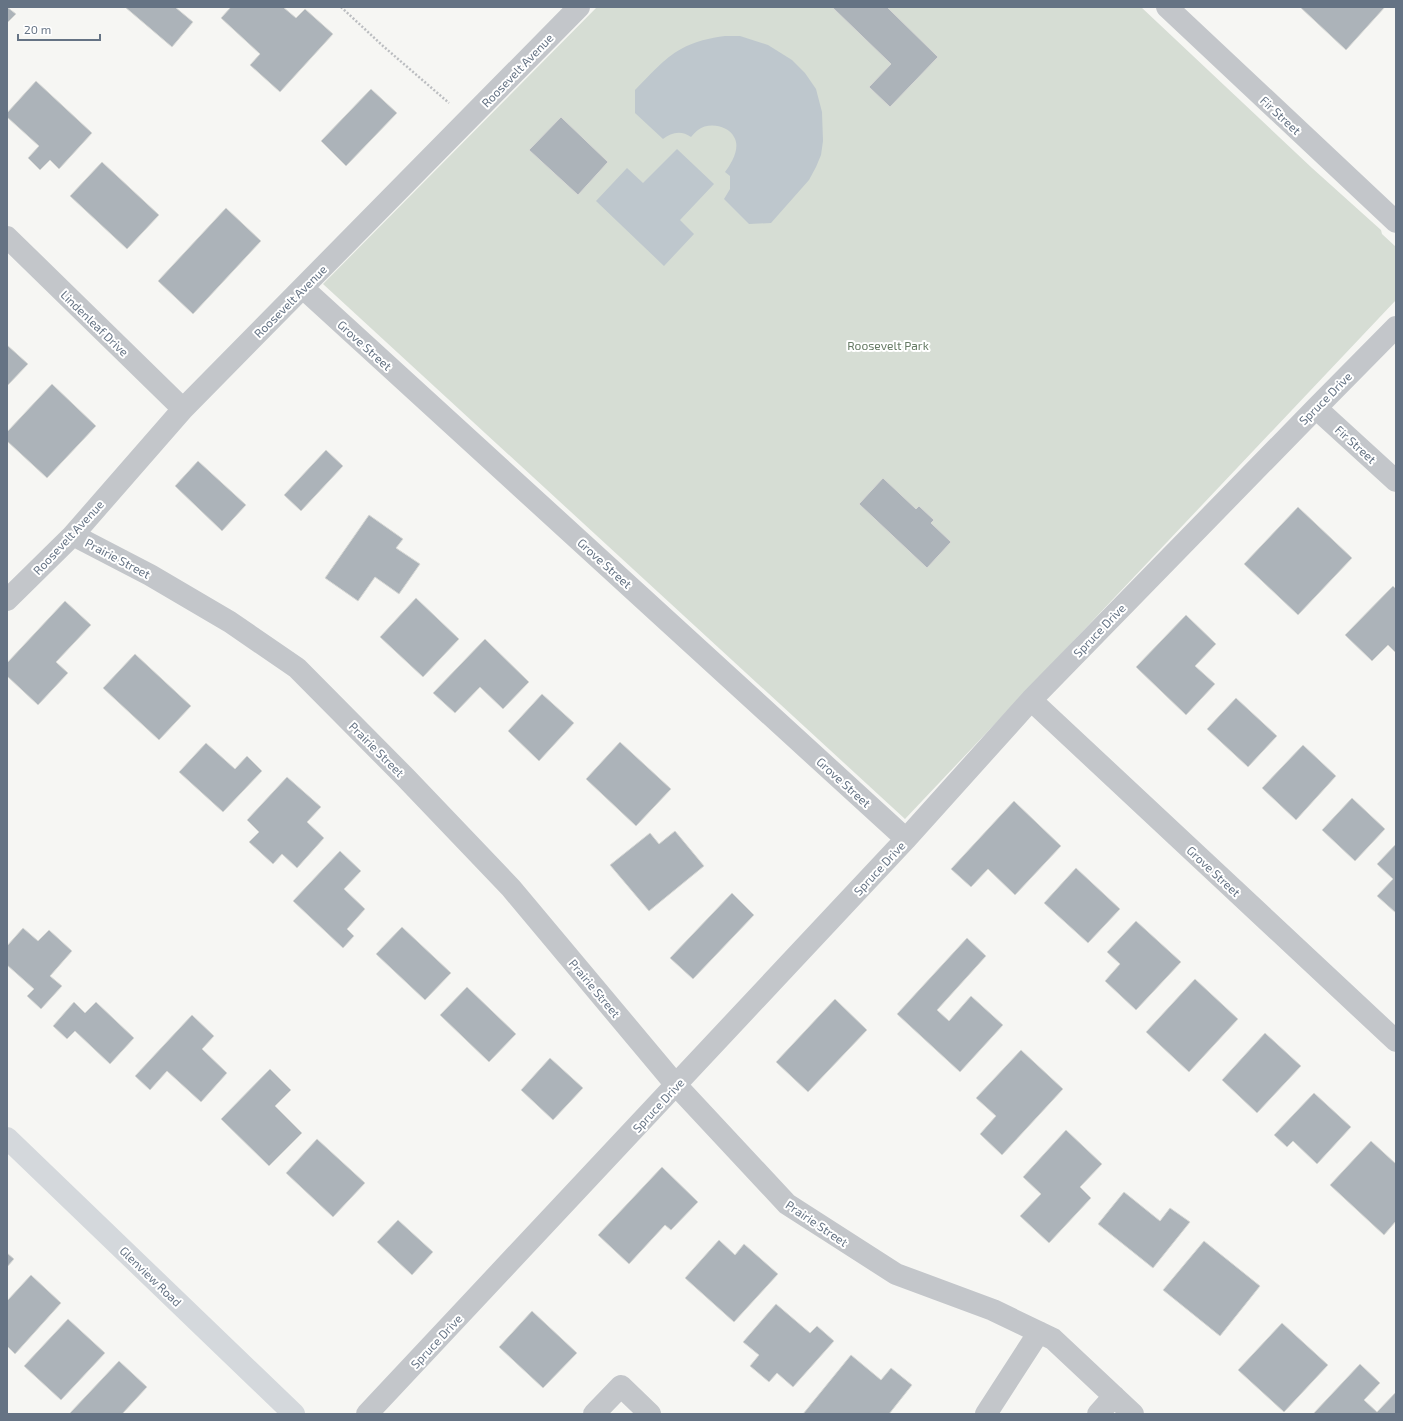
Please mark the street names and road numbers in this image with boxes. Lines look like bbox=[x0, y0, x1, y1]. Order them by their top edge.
street label: Roosevelt Avenue bbox=[478, 30, 556, 110]
street label: Fir Street bbox=[1258, 93, 1304, 137]
street label: Roosevelt Avenue bbox=[251, 262, 329, 340]
street label: Lindenleaf Drive bbox=[58, 287, 132, 359]
street label: Grove Street bbox=[335, 317, 395, 373]
street label: Spruce Drive bbox=[1296, 369, 1354, 427]
street label: Fir Street bbox=[1333, 422, 1380, 466]
street label: Roosevelt Avenue bbox=[30, 497, 106, 577]
street label: Prairie Street bbox=[83, 535, 153, 581]
street label: Grove Street bbox=[575, 535, 635, 591]
street label: Spruce Drive bbox=[1070, 600, 1128, 660]
street label: Prairie Street bbox=[347, 719, 408, 780]
street label: Grove Street bbox=[814, 754, 874, 810]
street label: Spruce Drive bbox=[850, 838, 908, 898]
street label: Grove Street bbox=[1184, 843, 1244, 899]
street label: Prairie Street bbox=[567, 956, 624, 1020]
street label: Spruce Drive bbox=[629, 1075, 687, 1135]
street label: Prairie Street bbox=[783, 1197, 851, 1249]
street label: Glenview Road bbox=[117, 1243, 185, 1309]
street label: Spruce Drive bbox=[407, 1311, 465, 1371]

